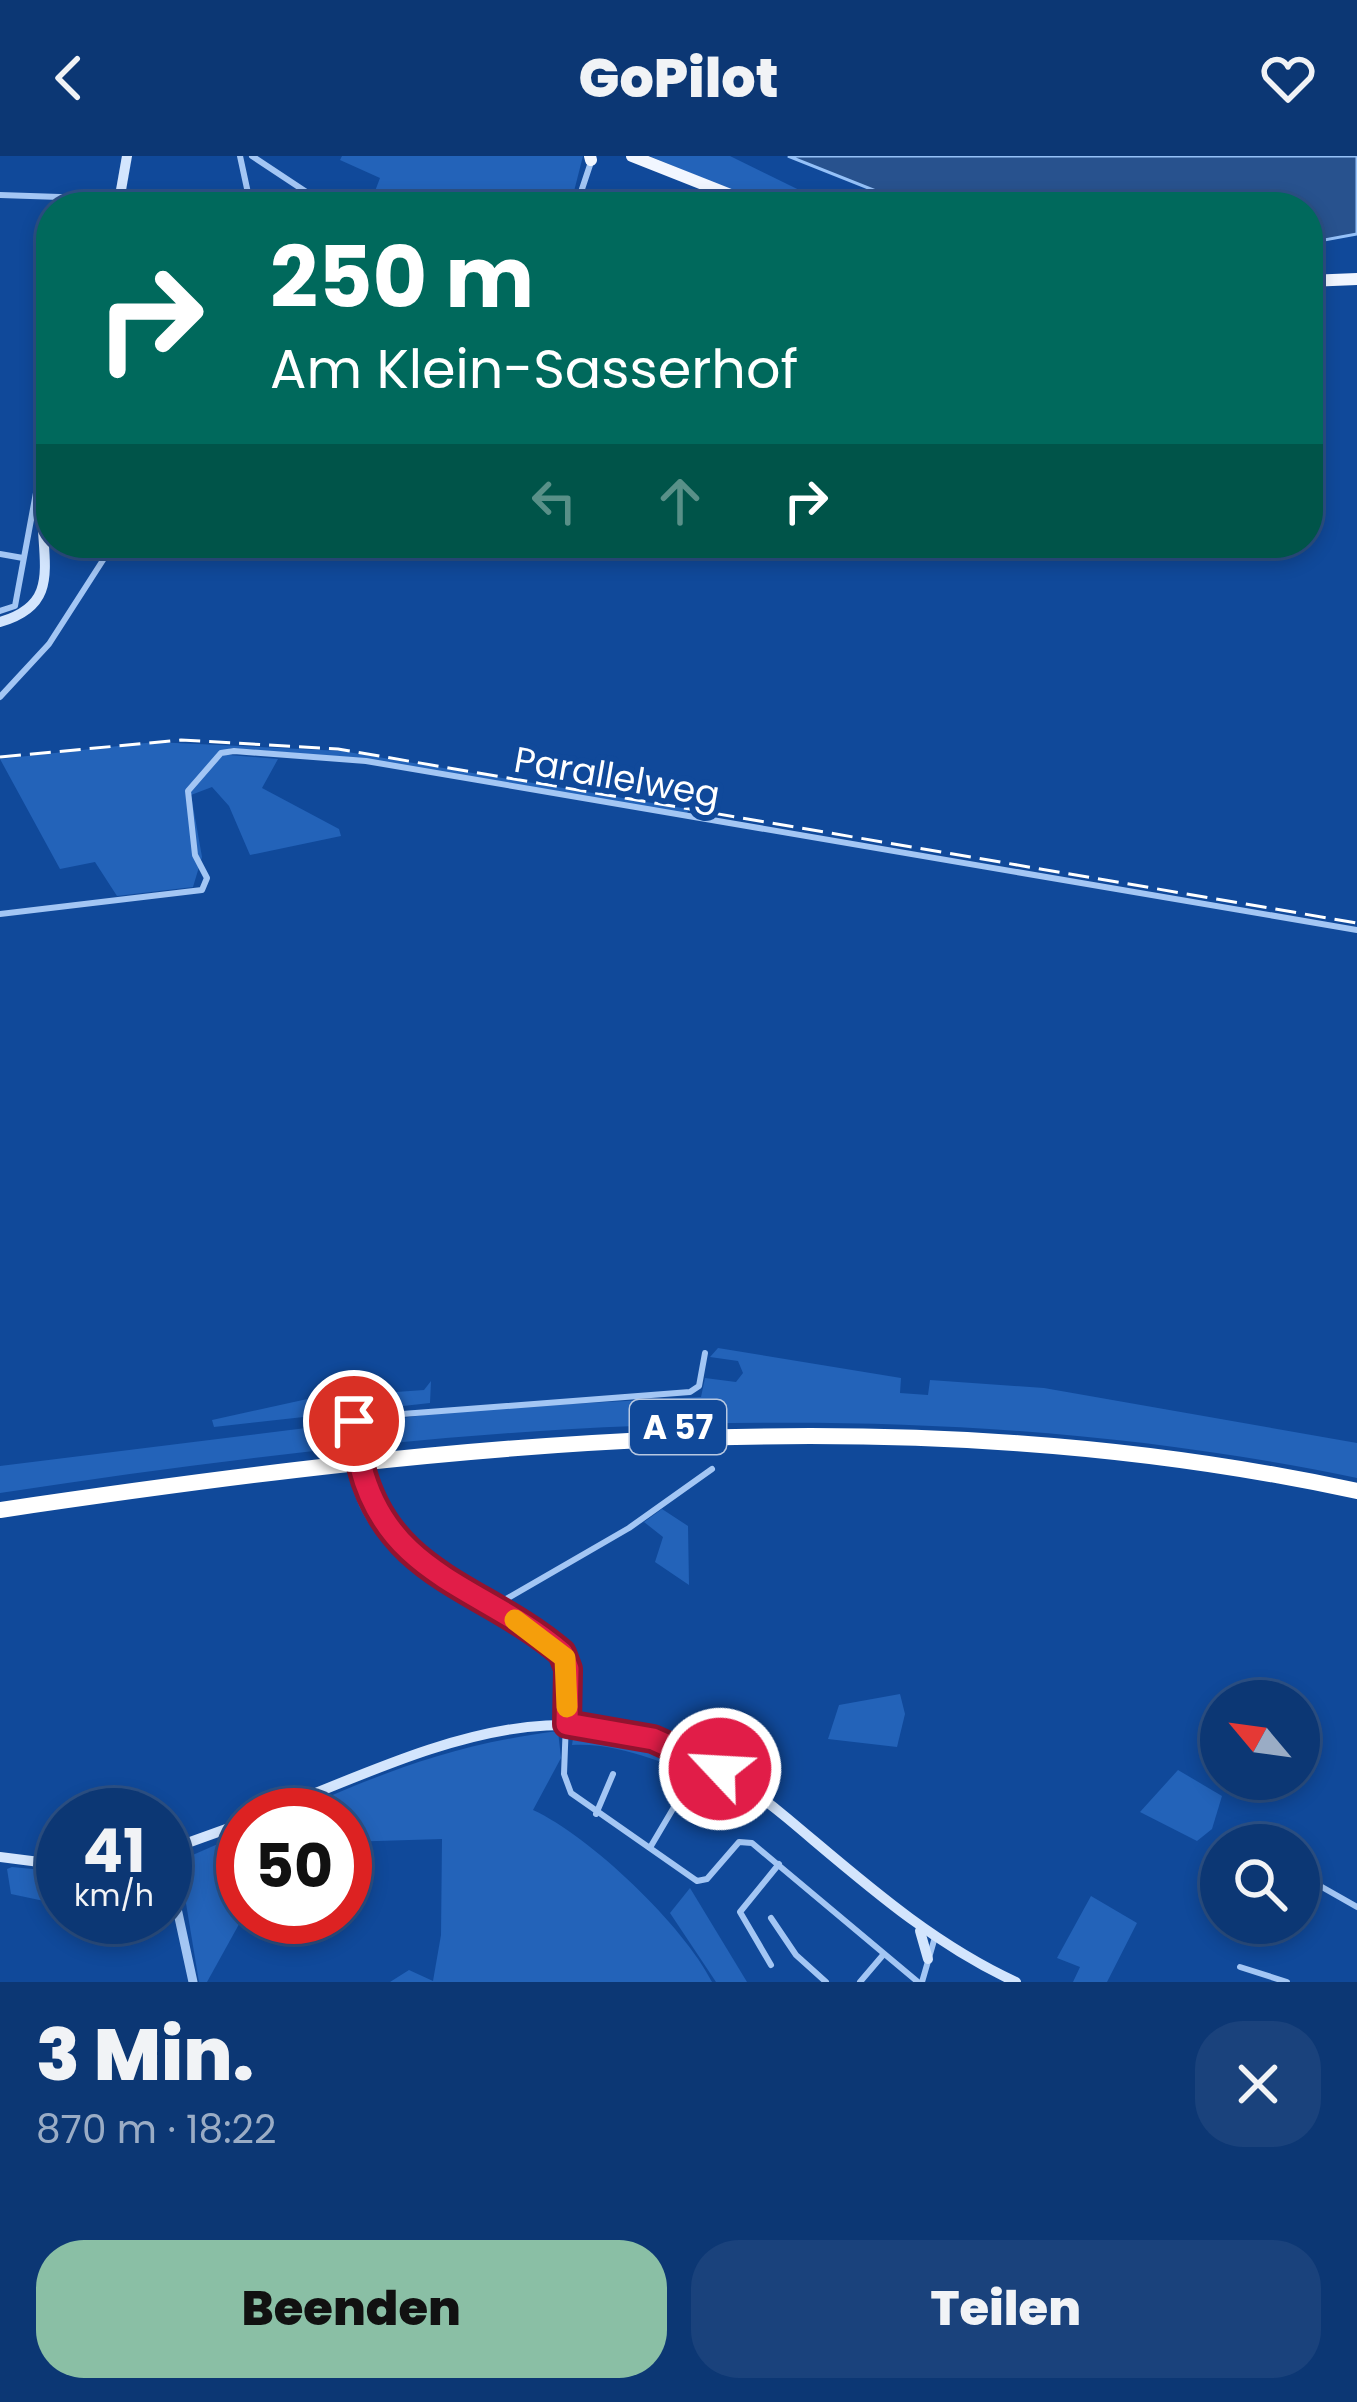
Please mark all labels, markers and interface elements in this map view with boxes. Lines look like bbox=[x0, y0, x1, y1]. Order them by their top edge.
text: GoPilot bbox=[579, 40, 778, 116]
icon: back bbox=[36, 45, 102, 111]
icon: heart bbox=[1255, 45, 1321, 111]
text: 250 m bbox=[270, 219, 534, 336]
icon: right bbox=[72, 240, 228, 396]
text: Am Klein-Sasserhof bbox=[270, 331, 798, 407]
icon: left bbox=[521, 468, 587, 534]
icon: ahead bbox=[647, 468, 713, 534]
icon: right bbox=[773, 468, 839, 534]
street label: Parallelweg bbox=[510, 734, 724, 820]
pin bbox=[303, 1370, 405, 1472]
icon: arrive bbox=[321, 1388, 387, 1454]
road number: A 57 bbox=[630, 1400, 726, 1454]
north arrow bbox=[1200, 1680, 1320, 1800]
map controls bbox=[1200, 1680, 1320, 1944]
position arrow bbox=[657, 1706, 783, 1832]
speed limit sign: 50 bbox=[216, 1788, 372, 1944]
text: 41 bbox=[82, 1809, 146, 1893]
button: search bbox=[1200, 1824, 1320, 1944]
text: km/h bbox=[74, 1874, 154, 1917]
text: 3 Min. bbox=[36, 2004, 254, 2105]
button: close bbox=[1195, 2021, 1321, 2147]
text: 870 m · 18:22 bbox=[36, 2102, 276, 2157]
button: Beenden bbox=[36, 2240, 667, 2378]
button: Teilen bbox=[691, 2240, 1321, 2378]

